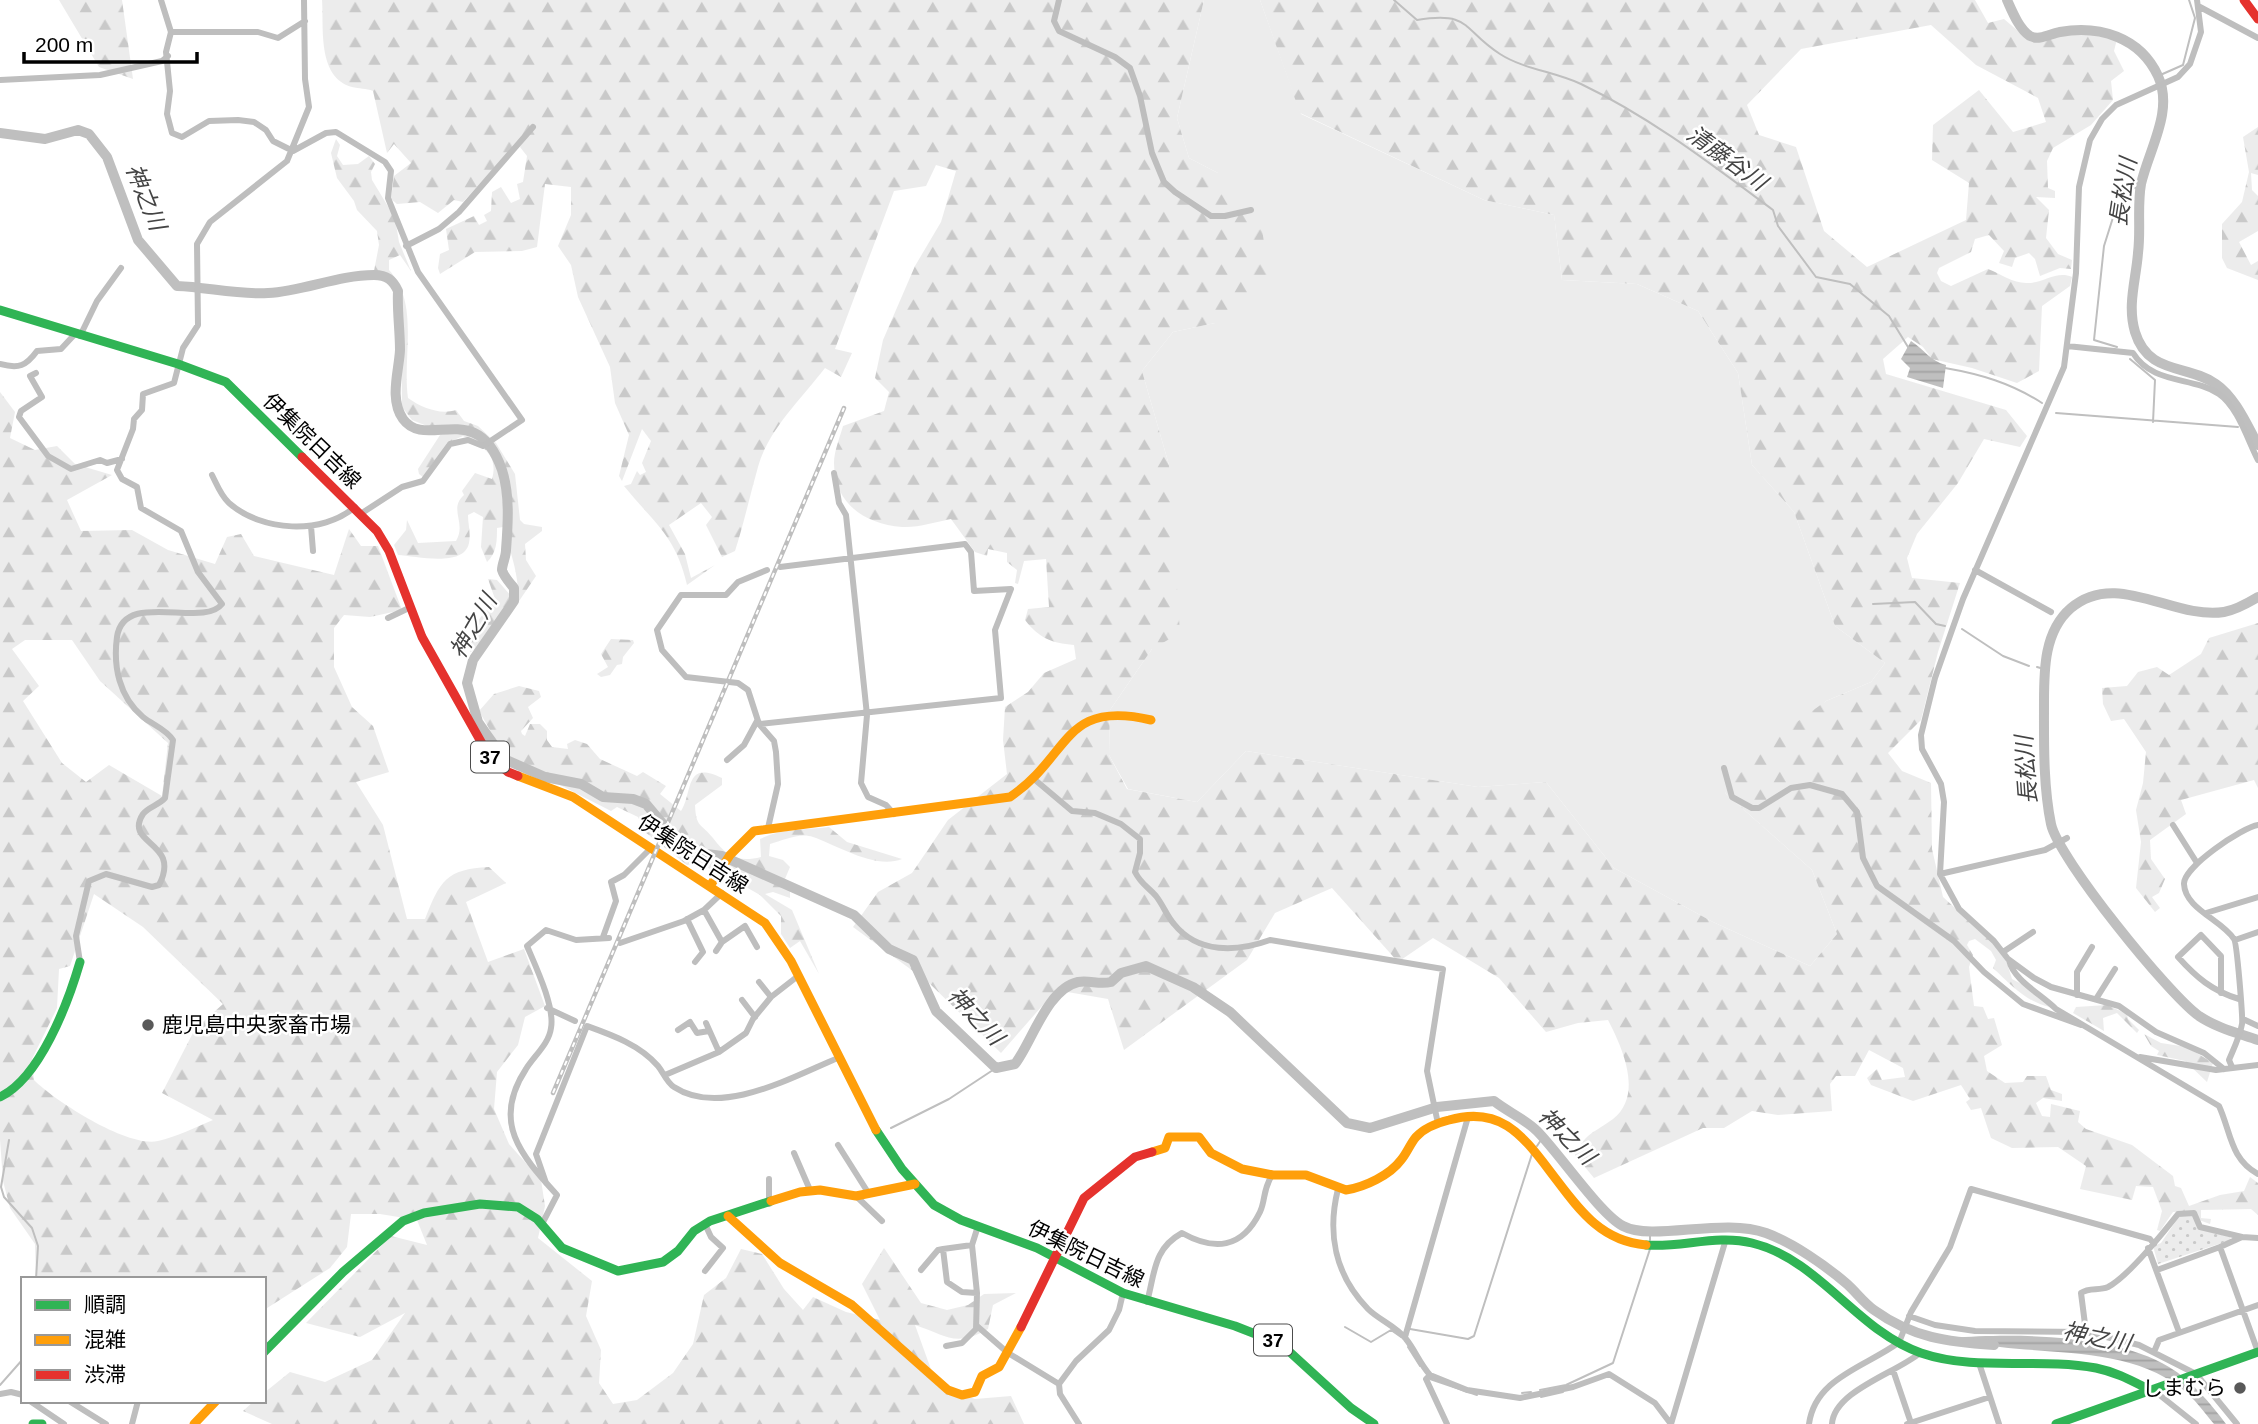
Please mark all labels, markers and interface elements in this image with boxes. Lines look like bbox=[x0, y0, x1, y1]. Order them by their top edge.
scale bar bbox=[24, 21, 198, 65]
text: 200 m bbox=[35, 33, 93, 56]
water label: 清藤谷川 bbox=[1682, 120, 1774, 197]
water label: 長松川 bbox=[2105, 153, 2142, 228]
water label: 神之川 bbox=[121, 160, 172, 237]
street label: 伊集院日吉線 bbox=[259, 389, 366, 493]
water label: 神之川 bbox=[444, 587, 503, 662]
water label: 長松川 bbox=[2010, 732, 2041, 805]
road number: 37 bbox=[471, 742, 509, 772]
street label: 伊集院日吉線 bbox=[634, 810, 752, 898]
water label: 神之川 bbox=[943, 982, 1011, 1052]
place label: 鹿児島中央家畜市場 bbox=[162, 1013, 351, 1036]
marker: 鹿児島中央家畜市場 bbox=[140, 1017, 156, 1033]
water label: 神之川 bbox=[1533, 1102, 1603, 1172]
street label: 伊集院日吉線 bbox=[1025, 1216, 1148, 1292]
legend bbox=[21, 1277, 266, 1403]
text: 順調 bbox=[84, 1293, 126, 1316]
water label: 神之川 bbox=[2061, 1318, 2136, 1357]
road number: 37 bbox=[1254, 1324, 1292, 1356]
text: 混雑 bbox=[84, 1328, 126, 1351]
text: 渋滞 bbox=[84, 1363, 126, 1386]
place label: しまむら bbox=[2142, 1376, 2226, 1399]
marker: しまむら bbox=[2232, 1380, 2248, 1396]

